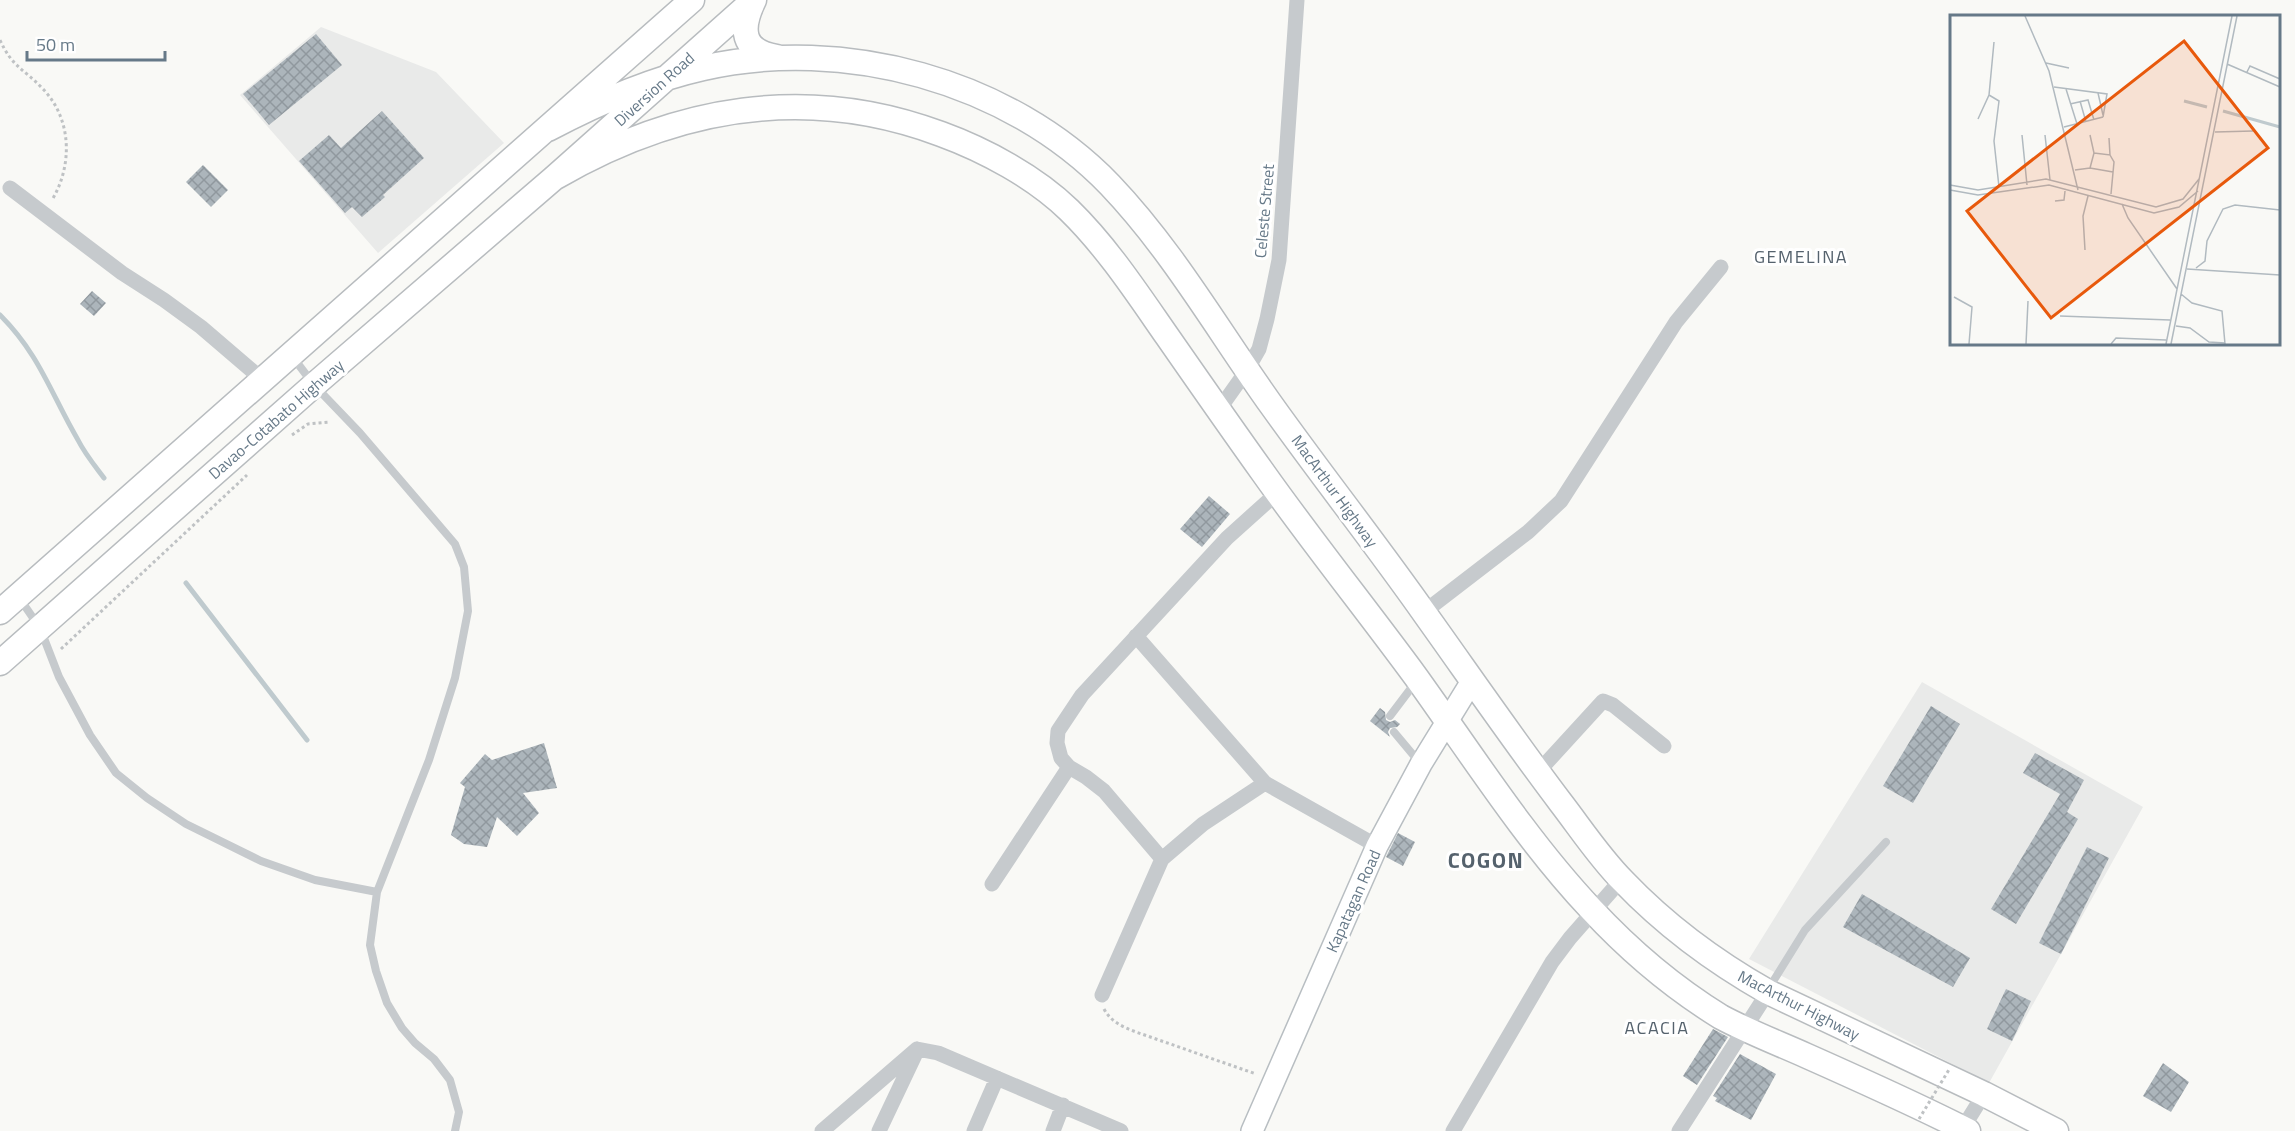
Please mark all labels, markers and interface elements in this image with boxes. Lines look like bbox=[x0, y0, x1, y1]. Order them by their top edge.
inset map bbox=[1950, 15, 2280, 345]
scale bar bbox=[27, 24, 165, 62]
text: 50 m bbox=[36, 31, 75, 58]
street label: Diversion Road bbox=[608, 46, 700, 132]
street label: Celeste Street bbox=[1248, 163, 1280, 259]
district label: GEMELINA bbox=[1754, 243, 1848, 270]
street label: Davao-Cotabato Highway bbox=[203, 353, 349, 485]
street label: MacArthur Highway bbox=[1286, 430, 1384, 553]
district label: COGON bbox=[1448, 843, 1524, 877]
street label: Kapatagan Road bbox=[1320, 846, 1386, 956]
street label: MacArthur Highway bbox=[1734, 964, 1864, 1046]
district label: ACACIA bbox=[1625, 1014, 1689, 1041]

